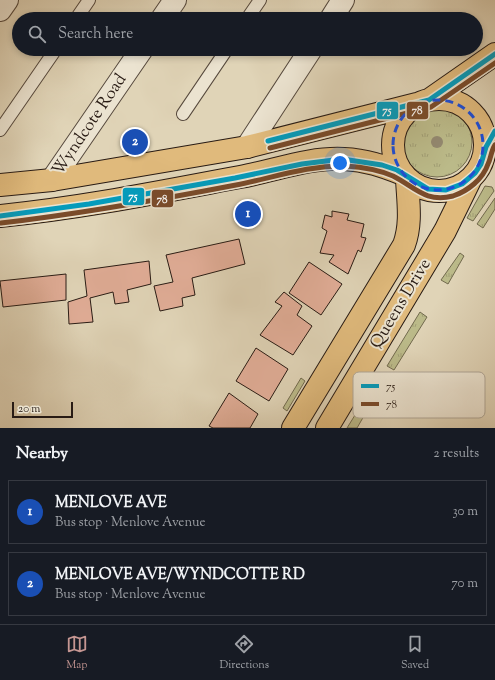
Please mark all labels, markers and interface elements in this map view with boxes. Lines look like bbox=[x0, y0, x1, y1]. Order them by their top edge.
search box bbox=[12, 12, 483, 56]
icon: search bbox=[26, 23, 48, 45]
text: Search here bbox=[58, 24, 133, 45]
street label: Wyndcote Road bbox=[47, 69, 133, 181]
line badge: 75 bbox=[376, 101, 399, 120]
line badge: 78 bbox=[406, 101, 429, 120]
text: 75 bbox=[382, 103, 392, 119]
text: 78 bbox=[411, 103, 423, 119]
pin: 2 bbox=[122, 127, 148, 157]
your location bbox=[330, 153, 350, 173]
line badge: 75 bbox=[122, 187, 145, 206]
text: 75 bbox=[128, 189, 138, 205]
line badge: 78 bbox=[151, 189, 174, 208]
text: 78 bbox=[156, 192, 168, 208]
pin: 1 bbox=[235, 199, 261, 229]
street label: Queens Drive bbox=[365, 254, 437, 354]
legend bbox=[353, 372, 485, 418]
text: 75 bbox=[386, 379, 396, 395]
text: 78 bbox=[386, 397, 398, 413]
scale bar bbox=[12, 400, 73, 419]
text: 20 m bbox=[18, 401, 40, 417]
text: Nearby bbox=[16, 442, 68, 466]
text: 2 results bbox=[434, 445, 479, 463]
text: MENLOVE AVE bbox=[55, 493, 167, 514]
text: 1 bbox=[28, 503, 32, 521]
text: 30 m bbox=[452, 503, 478, 521]
text: Bus stop · Menlove Avenue bbox=[55, 514, 206, 532]
text: MENLOVE AVE/WYNDCOTTE RD bbox=[55, 565, 305, 586]
text: 2 bbox=[27, 575, 33, 593]
text: 70 m bbox=[451, 575, 478, 593]
text: Bus stop · Menlove Avenue bbox=[55, 586, 206, 604]
tab: Map bbox=[66, 633, 88, 673]
tab: Directions bbox=[220, 633, 269, 673]
tab: Saved bbox=[401, 633, 429, 673]

